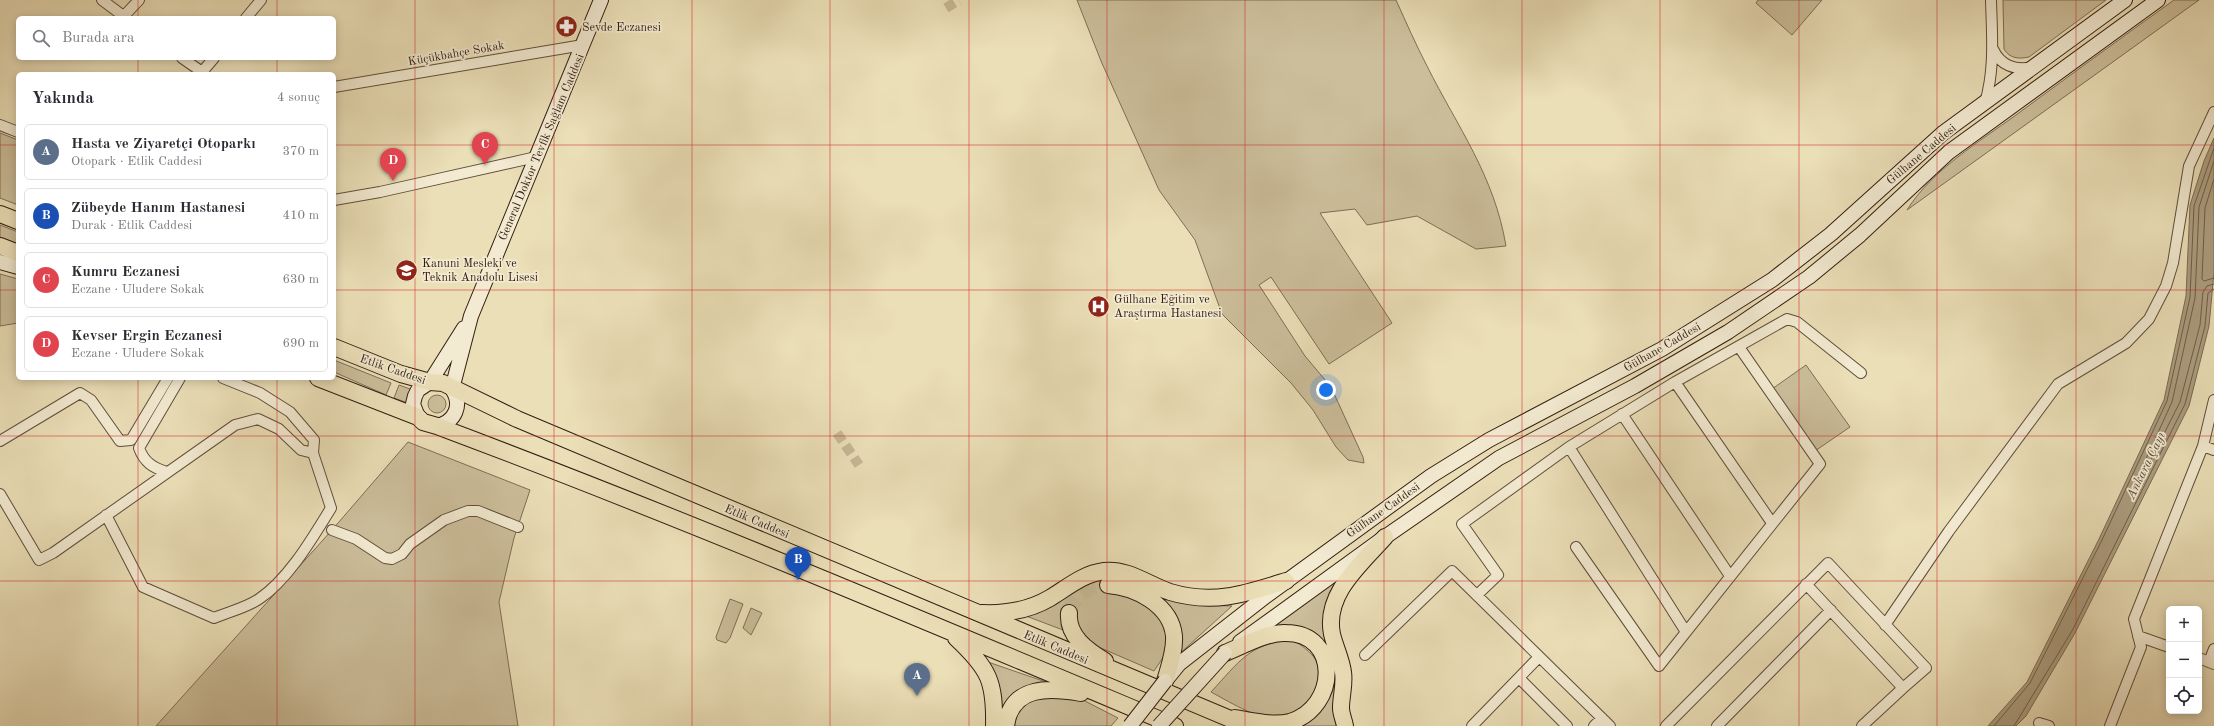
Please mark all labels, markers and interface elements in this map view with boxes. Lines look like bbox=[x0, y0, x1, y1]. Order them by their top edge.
pharmacy icon: Sevde Eczanesi bbox=[554, 14, 580, 40]
search box bbox=[16, 16, 336, 60]
place label: Sevde Eczanesi bbox=[582, 22, 661, 34]
icon: search bbox=[30, 27, 52, 49]
text: Burada ara bbox=[62, 31, 134, 46]
street label: Küçükbahçe Sokak bbox=[407, 40, 505, 68]
street label: General Doktor Tevfik Sağlam Caddesi bbox=[497, 52, 587, 243]
text: Yakında bbox=[32, 90, 94, 107]
text: 4 sonuç bbox=[277, 91, 320, 104]
street label: Gülhane Caddesi bbox=[1885, 122, 1959, 187]
pin: C bbox=[472, 132, 498, 165]
text: Hasta ve Ziyaretçi Otoparkı bbox=[71, 137, 256, 152]
text: A bbox=[41, 145, 51, 158]
text: 370 m bbox=[282, 145, 319, 158]
pin: D bbox=[380, 148, 406, 181]
text: Otopark · Etlik Caddesi bbox=[71, 155, 202, 168]
text: Zübeyde Hanım Hastanesi bbox=[71, 201, 245, 216]
text: B bbox=[41, 209, 51, 222]
text: 410 m bbox=[282, 209, 319, 222]
text: Durak · Etlik Caddesi bbox=[71, 219, 192, 232]
school or university icon: Kanuni Mesleki ve Teknik Anadolu Lisesi bbox=[393, 257, 419, 283]
place label: Kanuni Mesleki ve Teknik Anadolu Lisesi bbox=[422, 258, 538, 284]
text: Kumru Eczanesi bbox=[71, 265, 180, 280]
text: C bbox=[42, 273, 50, 286]
text: 630 m bbox=[282, 273, 319, 286]
text: Eczane · Uludere Sokak bbox=[71, 283, 204, 296]
hospital icon: Gülhane Eğitim ve Araştırma Hastanesi bbox=[1086, 293, 1112, 319]
place label: Gülhane Eğitim ve Araştırma Hastanesi bbox=[1114, 294, 1222, 320]
street label: Gülhane Caddesi bbox=[1622, 321, 1703, 375]
text: Kevser Ergin Eczanesi bbox=[71, 329, 222, 344]
text: D bbox=[41, 337, 51, 350]
text: 690 m bbox=[282, 337, 319, 350]
text: Eczane · Uludere Sokak bbox=[71, 347, 204, 360]
street label: Etlik Caddesi bbox=[358, 353, 427, 387]
your location bbox=[1316, 380, 1336, 400]
water label: Ankara Çayı bbox=[2124, 429, 2169, 502]
street label: Gülhane Caddesi bbox=[1345, 481, 1422, 541]
street label: Etlik Caddesi bbox=[722, 503, 791, 541]
pin: B bbox=[785, 547, 811, 580]
map controls bbox=[2166, 606, 2202, 714]
button: + bbox=[2166, 606, 2202, 642]
street label: Etlik Caddesi bbox=[1021, 629, 1090, 667]
button: − bbox=[2166, 642, 2202, 678]
pin: A bbox=[904, 663, 930, 696]
button: locate bbox=[2166, 678, 2202, 714]

